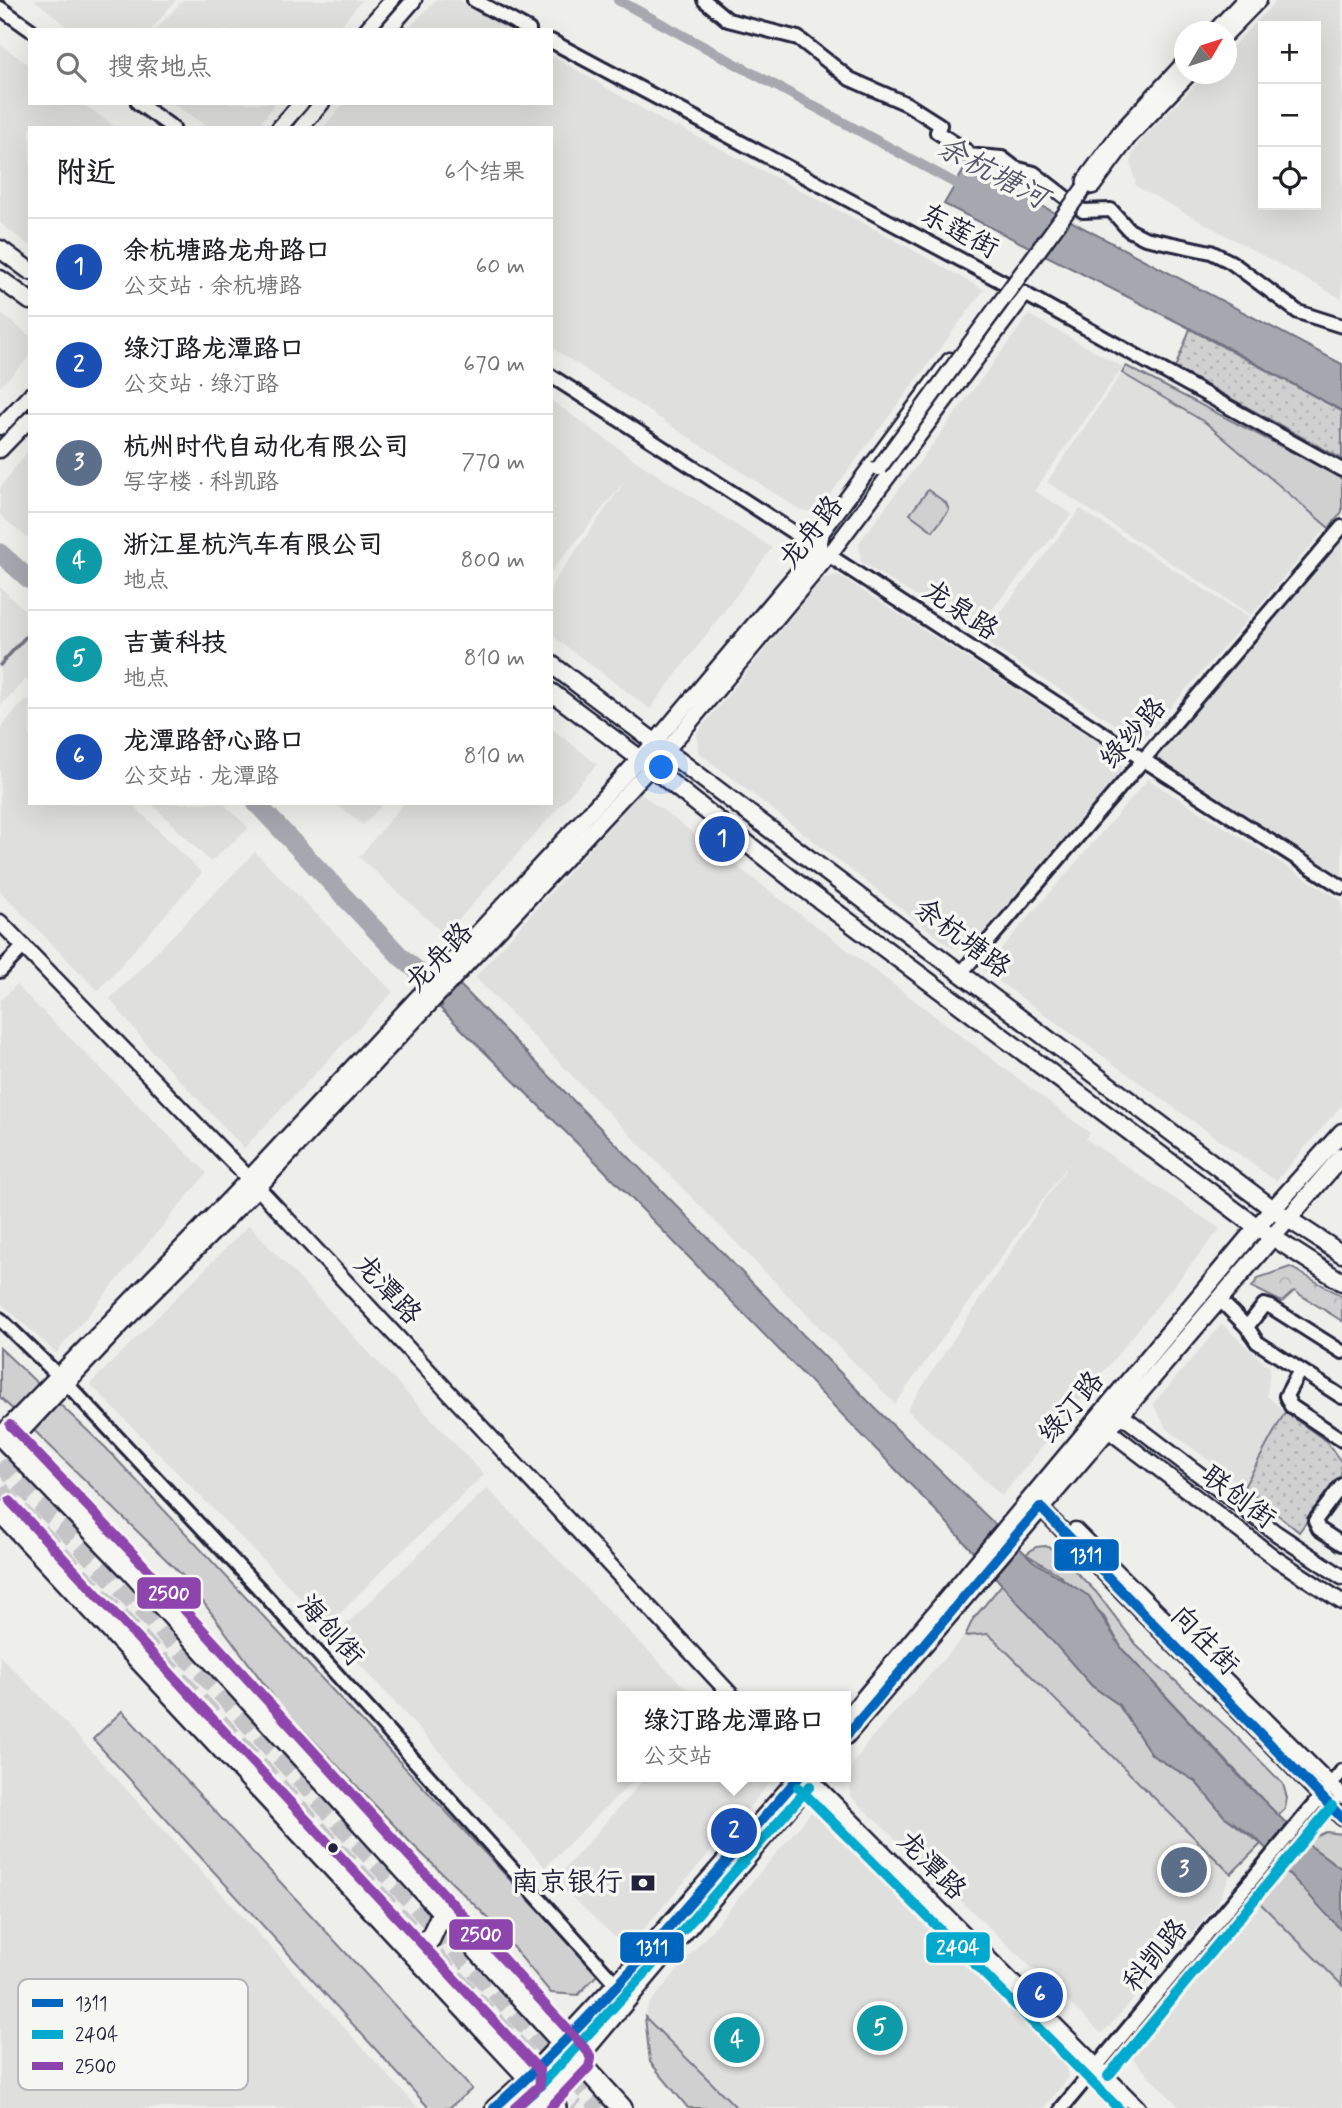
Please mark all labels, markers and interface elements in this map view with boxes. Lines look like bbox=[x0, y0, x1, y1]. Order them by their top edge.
north arrow bbox=[1174, 21, 1237, 84]
map controls bbox=[1258, 21, 1321, 210]
button: + bbox=[1258, 21, 1321, 84]
search box bbox=[28, 28, 553, 105]
icon: search bbox=[52, 48, 90, 86]
text: 搜索地点 bbox=[108, 51, 212, 85]
button: − bbox=[1258, 84, 1321, 147]
water label: 余杭塘河 bbox=[930, 128, 1059, 221]
button: locate bbox=[1258, 147, 1321, 210]
text: 附近 bbox=[56, 154, 116, 193]
text: 6个结果 bbox=[444, 158, 525, 188]
street label: 东莲街 bbox=[913, 196, 1005, 268]
text: 余杭塘路龙舟路口 bbox=[123, 235, 331, 269]
text: 1 bbox=[74, 252, 84, 282]
text: 60 m bbox=[476, 252, 525, 282]
text: 公交站 · 余杭塘路 bbox=[123, 272, 302, 302]
text: 绿汀路龙潭路口 bbox=[123, 333, 305, 367]
text: 2 bbox=[73, 350, 85, 380]
text: 670 m bbox=[463, 350, 525, 380]
text: 公交站 · 绿汀路 bbox=[123, 370, 279, 400]
text: 杭州时代自动化有限公司 bbox=[123, 431, 409, 465]
text: 3 bbox=[74, 448, 84, 478]
text: 770 m bbox=[461, 448, 525, 478]
text: 写字楼 · 科凯路 bbox=[123, 468, 279, 498]
street label: 龙舟路 bbox=[772, 489, 852, 577]
text: 浙江星杭汽车有限公司 bbox=[123, 529, 383, 563]
text: 4 bbox=[72, 546, 86, 576]
text: 800 m bbox=[461, 546, 525, 576]
text: 地点 bbox=[123, 566, 169, 596]
street label: 龙泉路 bbox=[915, 572, 1005, 650]
text: 吉黄科技 bbox=[123, 627, 227, 661]
text: 5 bbox=[72, 644, 86, 674]
text: 810 m bbox=[464, 644, 525, 674]
text: 地点 bbox=[123, 664, 169, 694]
street label: 绿纱路 bbox=[1092, 690, 1176, 778]
text: 龙潭路舒心路口 bbox=[123, 725, 305, 759]
text: 6 bbox=[73, 742, 85, 772]
text: 810 m bbox=[464, 742, 525, 772]
your location bbox=[644, 750, 678, 784]
text: 公交站 · 龙潭路 bbox=[123, 762, 279, 792]
pin: 1 bbox=[699, 813, 745, 865]
street label: 余杭塘路 bbox=[906, 891, 1018, 987]
street label: 龙舟路 bbox=[398, 915, 482, 1001]
street label: 龙潭路 bbox=[345, 1247, 429, 1333]
street label: 绿汀路 bbox=[1031, 1364, 1113, 1452]
street label: 联创街 bbox=[1193, 1458, 1283, 1538]
line badge: 1311 bbox=[1053, 1538, 1120, 1572]
text: 1311 bbox=[1070, 1544, 1102, 1569]
line badge: 2500 bbox=[136, 1576, 202, 1610]
text: 2500 bbox=[148, 1582, 190, 1607]
street label: 海创街 bbox=[288, 1587, 372, 1675]
street label: 向往街 bbox=[1162, 1598, 1246, 1684]
popup bbox=[617, 1691, 851, 1782]
text: 绿汀路龙潭路口 bbox=[643, 1705, 825, 1739]
text: 公交站 bbox=[643, 1742, 712, 1772]
pin: 2 bbox=[711, 1805, 757, 1857]
street label: 龙潭路 bbox=[888, 1823, 974, 1909]
unlabelled marker bbox=[326, 1841, 340, 1855]
pin: 3 bbox=[1161, 1844, 1207, 1896]
place label: 南京银行 bbox=[511, 1865, 623, 1902]
bank icon: 南京银行 bbox=[629, 1869, 657, 1897]
street label: 科凯路 bbox=[1115, 1912, 1197, 2000]
line badge: 2500 bbox=[448, 1918, 514, 1951]
text: 2500 bbox=[460, 1923, 502, 1948]
line badge: 1311 bbox=[619, 1931, 685, 1964]
line badge: 2404 bbox=[925, 1931, 991, 1964]
text: 1311 bbox=[636, 1936, 668, 1961]
text: 2404 bbox=[936, 1936, 980, 1961]
pin: 6 bbox=[1017, 1969, 1063, 2021]
legend bbox=[18, 1979, 248, 2090]
text: 1311 bbox=[75, 1992, 107, 2017]
pin: 5 bbox=[857, 2002, 903, 2054]
pin: 4 bbox=[714, 2014, 760, 2066]
text: 2404 bbox=[75, 2023, 118, 2048]
text: 2500 bbox=[75, 2055, 116, 2080]

